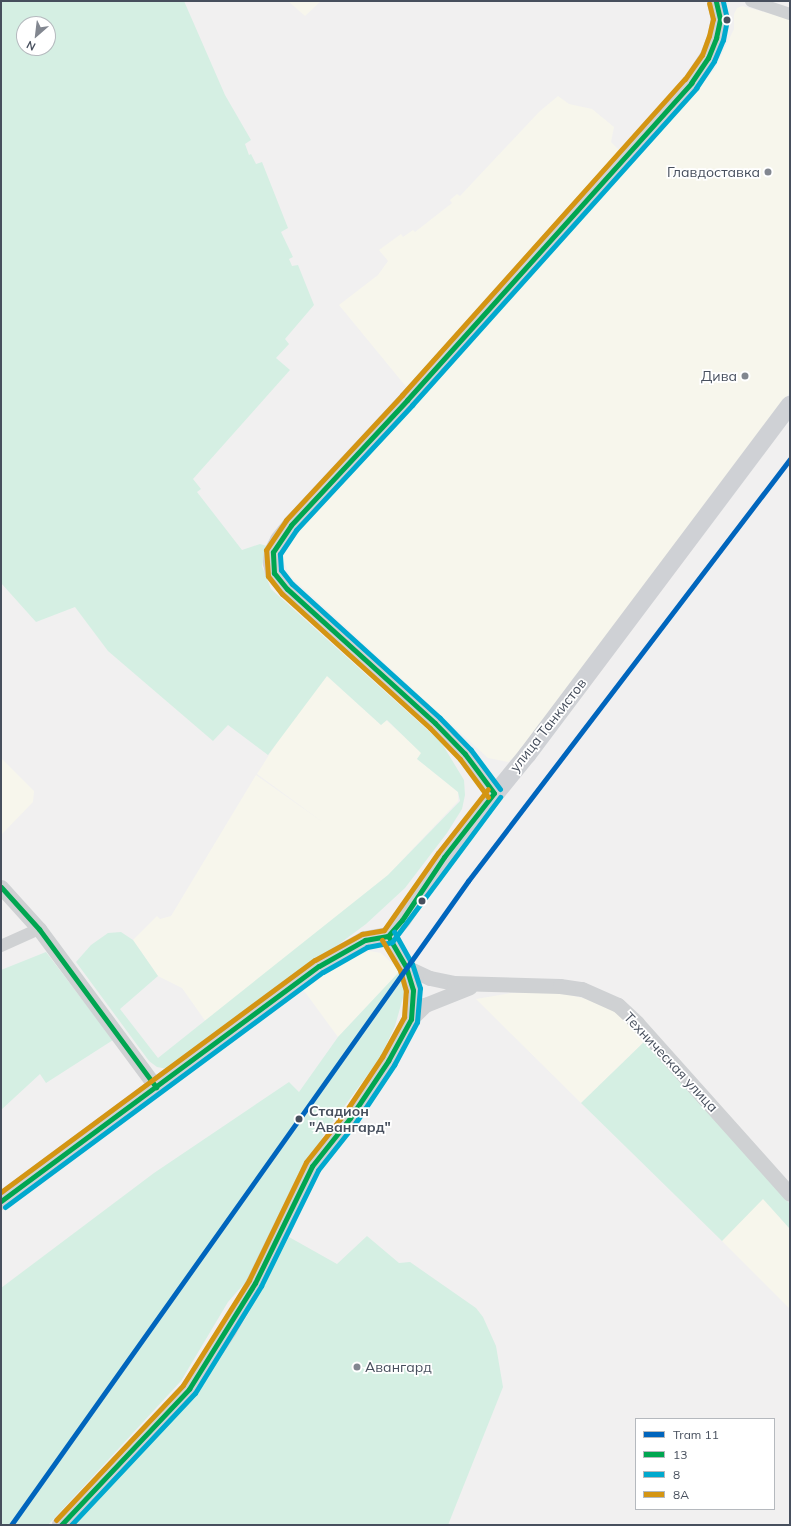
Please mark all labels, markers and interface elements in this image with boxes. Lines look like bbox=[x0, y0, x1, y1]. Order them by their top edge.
unlabelled marker bbox=[722, 15, 732, 25]
north arrow bbox=[16, 16, 56, 56]
text: N bbox=[24, 38, 38, 54]
place label: Главдоставка bbox=[667, 164, 760, 180]
marker: Главдоставка bbox=[763, 167, 773, 177]
place label: Дива bbox=[701, 368, 737, 384]
marker: Дива bbox=[740, 371, 750, 381]
street label: улица Танкистов bbox=[506, 675, 590, 775]
unlabelled marker bbox=[417, 896, 427, 906]
street label: Техническая улица bbox=[620, 1009, 722, 1115]
place label: Стадион "Авангард" bbox=[309, 1103, 391, 1136]
marker: Стадион "Авангард" bbox=[292, 1112, 306, 1126]
place label: Авангард bbox=[365, 1359, 432, 1375]
marker: Авангард bbox=[352, 1362, 362, 1372]
legend bbox=[635, 1418, 775, 1510]
text: Tram 11 bbox=[673, 1427, 719, 1442]
text: 13 bbox=[673, 1447, 687, 1462]
text: 8 bbox=[673, 1467, 680, 1482]
text: 8А bbox=[673, 1487, 689, 1502]

